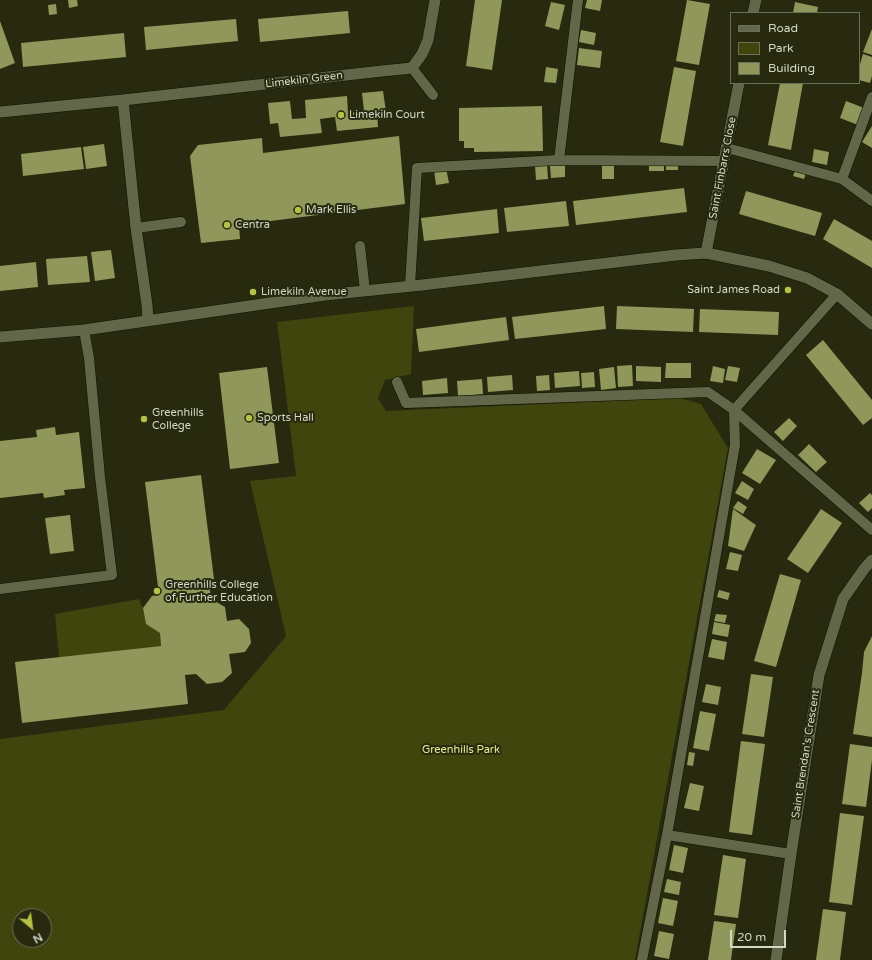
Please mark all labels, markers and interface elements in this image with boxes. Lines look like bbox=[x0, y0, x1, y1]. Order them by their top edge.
legend bbox=[730, 12, 860, 84]
text: Road bbox=[768, 21, 798, 35]
text: Park bbox=[768, 41, 794, 55]
text: Building bbox=[768, 61, 815, 75]
street label: Limekiln Green bbox=[265, 69, 343, 91]
place label: Limekiln Court bbox=[349, 108, 425, 122]
marker: Limekiln Court bbox=[336, 110, 346, 120]
street label: Saint Finbarrs Close bbox=[707, 116, 739, 220]
place label: Mark Ellis bbox=[306, 203, 356, 217]
marker: Mark Ellis bbox=[293, 205, 303, 215]
place label: Centra bbox=[235, 218, 270, 232]
marker: Centra bbox=[222, 220, 232, 230]
place label: Saint James Road bbox=[687, 283, 780, 297]
place label: Limekiln Avenue bbox=[261, 285, 347, 299]
marker: Saint James Road bbox=[783, 285, 793, 295]
marker: Limekiln Avenue bbox=[248, 287, 258, 297]
place label: Greenhills College bbox=[152, 406, 204, 432]
place label: Sports Hall bbox=[257, 411, 314, 425]
marker: Sports Hall bbox=[244, 413, 254, 423]
marker: Greenhills College bbox=[139, 414, 149, 424]
place label: Greenhills College of Further Education bbox=[165, 578, 273, 604]
marker: Greenhills College of Further Education bbox=[152, 586, 162, 596]
street label: Saint Brendan's Crescent bbox=[789, 689, 823, 819]
park label: Greenhills Park bbox=[422, 743, 500, 757]
north arrow bbox=[12, 908, 52, 948]
scale bar bbox=[732, 922, 788, 948]
text: N bbox=[31, 930, 45, 946]
text: 20 m bbox=[737, 930, 766, 944]

